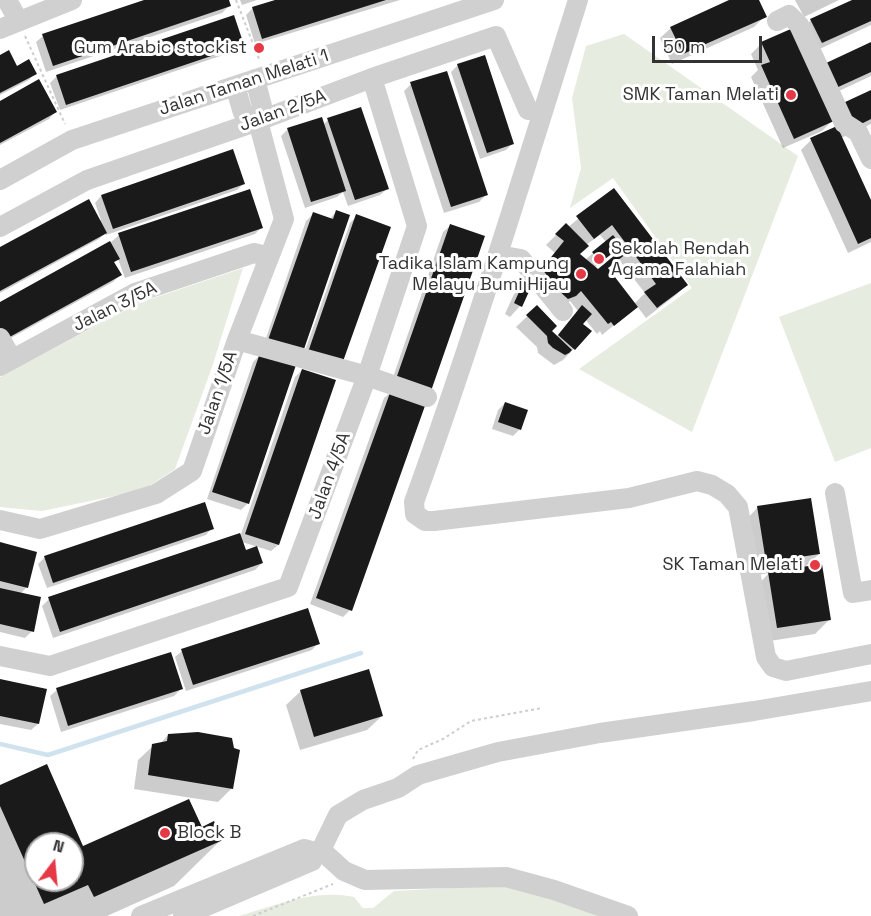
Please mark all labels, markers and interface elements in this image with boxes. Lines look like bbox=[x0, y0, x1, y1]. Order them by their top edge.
scale bar bbox=[655, 24, 764, 62]
text: 50 m bbox=[663, 35, 705, 58]
place label: Gum Arabic stockist bbox=[74, 37, 247, 59]
marker: Gum Arabic stockist bbox=[252, 41, 266, 55]
street label: Jalan Taman Melati 1 bbox=[156, 45, 332, 121]
place label: SMK Taman Melati bbox=[623, 84, 779, 106]
street label: Jalan 2/5A bbox=[237, 85, 329, 137]
marker: SMK Taman Melati bbox=[784, 88, 798, 102]
place label: Sekolah Rendah Agama Falahiah bbox=[611, 238, 749, 280]
marker: Sekolah Rendah Agama Falahiah bbox=[592, 252, 606, 266]
place label: Tadika Islam Kampung Melayu Bumi Hijau bbox=[379, 253, 569, 296]
marker: Tadika Islam Kampung Melayu Bumi Hijau bbox=[574, 267, 588, 281]
street label: Jalan 3/5A bbox=[70, 277, 160, 337]
street label: Jalan 1/5A bbox=[194, 348, 242, 438]
street label: Jalan 4/5A bbox=[304, 430, 356, 522]
place label: SK Taman Melati bbox=[662, 554, 803, 576]
marker: SK Taman Melati bbox=[808, 558, 822, 572]
place label: Block B bbox=[177, 822, 241, 844]
marker: Block B bbox=[158, 826, 172, 840]
north arrow bbox=[24, 832, 84, 892]
text: N bbox=[50, 835, 67, 858]

